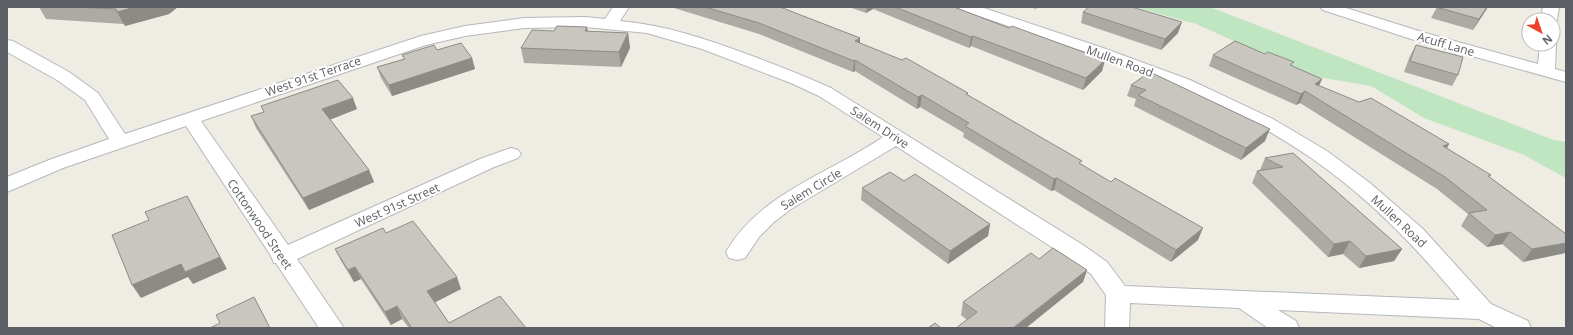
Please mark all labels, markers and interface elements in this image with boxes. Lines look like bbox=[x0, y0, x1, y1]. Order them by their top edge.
north arrow bbox=[1521, 12, 1561, 52]
street label: Acuff Lane bbox=[1415, 28, 1477, 60]
text: N bbox=[1539, 31, 1556, 49]
street label: Mullen Road bbox=[1084, 41, 1156, 81]
street label: West 91st Terrace bbox=[263, 52, 363, 100]
street label: Salem Drive bbox=[847, 102, 913, 152]
street label: Salem Circle bbox=[777, 164, 845, 214]
street label: Cottonwood Street bbox=[223, 175, 297, 273]
street label: West 91st Street bbox=[352, 179, 442, 231]
street label: Mullen Road bbox=[1368, 191, 1430, 251]

